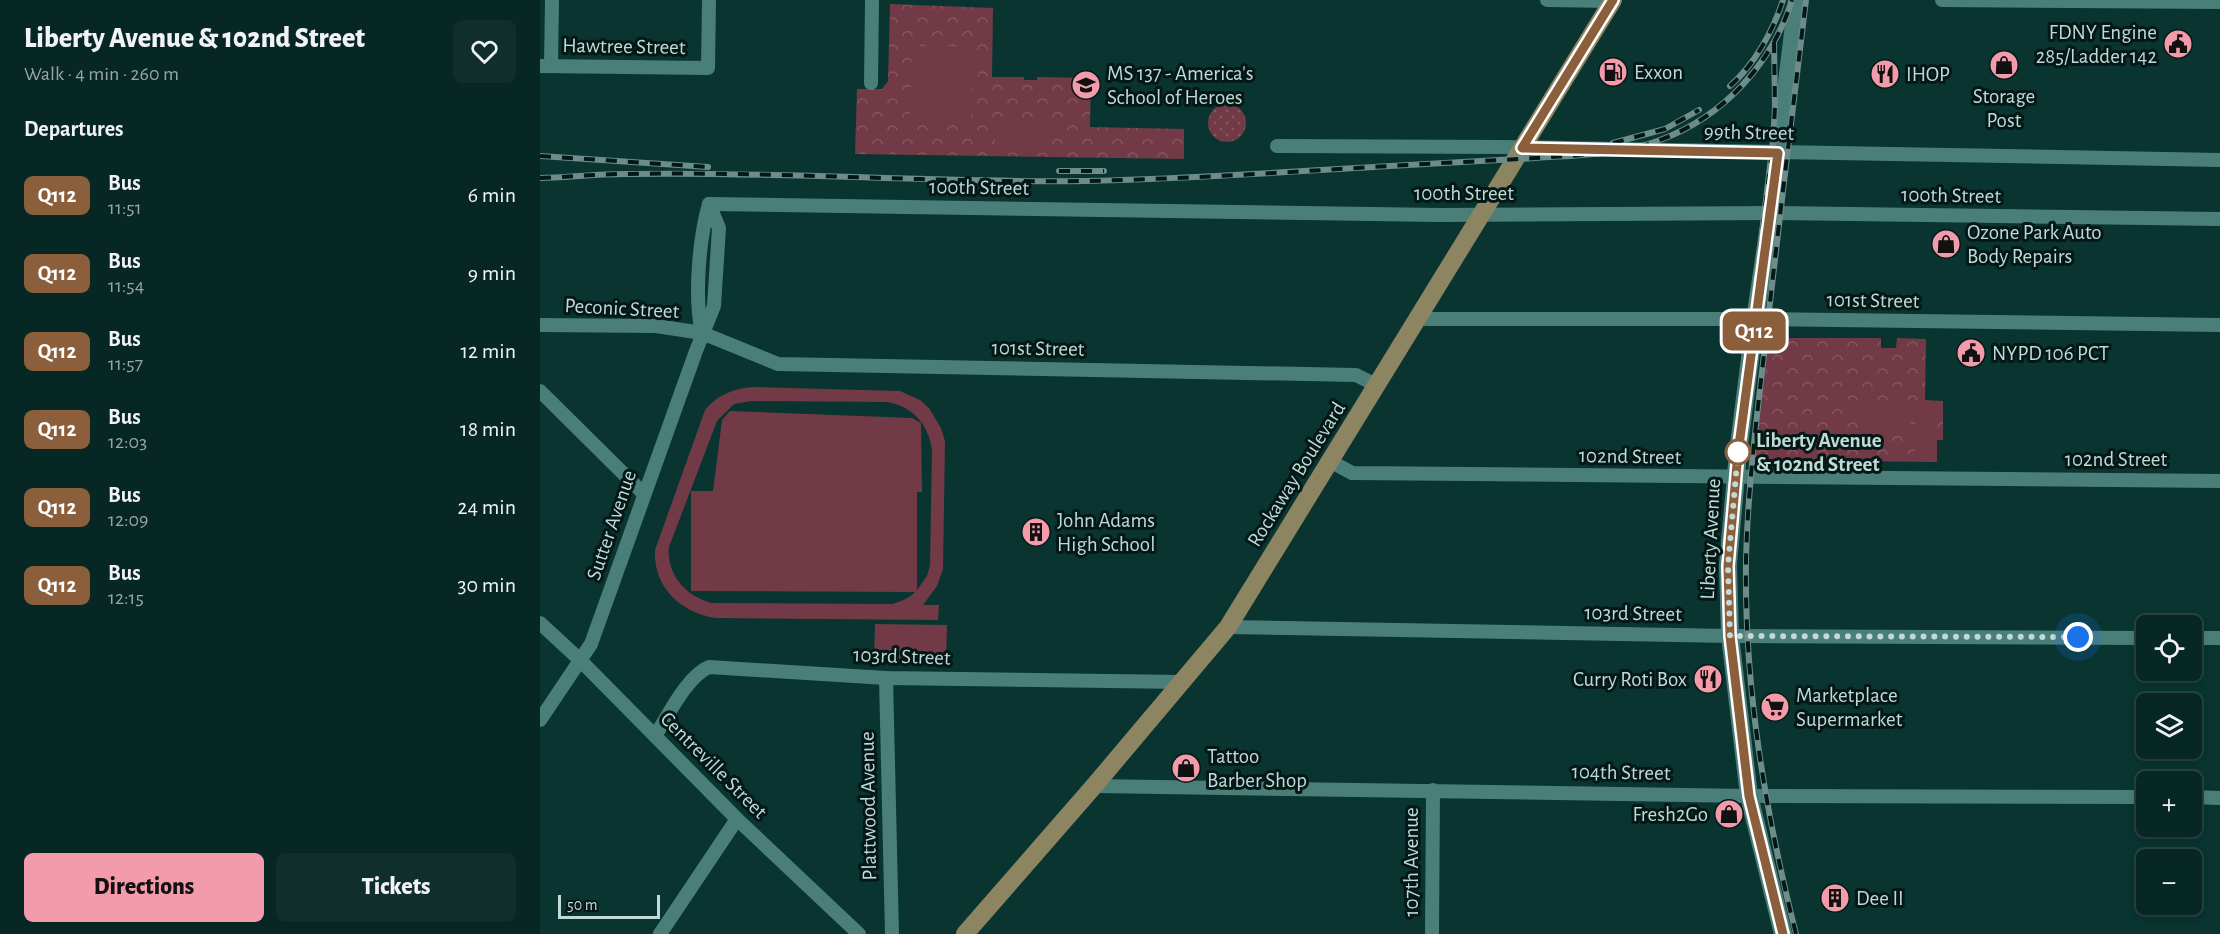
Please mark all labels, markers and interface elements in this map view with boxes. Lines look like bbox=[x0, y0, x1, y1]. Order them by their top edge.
button: heart bbox=[453, 20, 516, 83]
place label: FDNY Engine 285/Ladder 142 bbox=[2036, 22, 2157, 67]
text: Liberty Avenue & 102nd Street bbox=[24, 25, 365, 53]
public building icon: FDNY Engine 285/Ladder 142 bbox=[2162, 28, 2194, 60]
street label: Hawtree Street bbox=[562, 35, 686, 58]
shop icon: Storage Post bbox=[1988, 49, 2020, 81]
fuel station icon: Exxon bbox=[1597, 56, 1629, 88]
restaurant icon: IHOP bbox=[1869, 58, 1901, 90]
place label: Exxon bbox=[1634, 62, 1683, 83]
place label: MS 137 - America's School of Heroes bbox=[1107, 63, 1254, 108]
text: Walk · 4 min · 260 m bbox=[24, 64, 179, 84]
place label: IHOP bbox=[1906, 64, 1950, 85]
school or university icon: MS 137 - America's School of Heroes bbox=[1070, 69, 1102, 101]
place label: Storage Post bbox=[1973, 86, 2035, 131]
text: Departures bbox=[24, 118, 124, 140]
street label: 99th Street bbox=[1704, 121, 1795, 144]
text: Bus bbox=[108, 172, 141, 194]
street label: 100th Street bbox=[929, 176, 1029, 199]
street label: 100th Street bbox=[1414, 183, 1514, 204]
text: 6 min bbox=[468, 184, 516, 206]
street label: 100th Street bbox=[1901, 184, 2001, 207]
text: Q112 bbox=[38, 185, 76, 206]
text: 11:51 bbox=[108, 198, 142, 218]
place label: Ozone Park Auto Body Repairs bbox=[1967, 222, 2102, 267]
shop icon: Ozone Park Auto Body Repairs bbox=[1930, 228, 1962, 260]
text: Bus bbox=[108, 250, 141, 272]
text: 9 min bbox=[468, 262, 516, 284]
text: Q112 bbox=[38, 263, 76, 284]
text: 11:54 bbox=[108, 276, 144, 296]
street label: 101st Street bbox=[1826, 289, 1920, 312]
street label: Peconic Street bbox=[564, 295, 680, 322]
line badge: Q112 bbox=[1712, 312, 1796, 350]
text: Q112 bbox=[1735, 321, 1773, 342]
text: Bus bbox=[108, 328, 141, 350]
street label: 101st Street bbox=[991, 337, 1085, 360]
public building icon: NYPD 106 PCT bbox=[1955, 337, 1987, 369]
text: 12 min bbox=[461, 340, 516, 362]
text: Q112 bbox=[38, 341, 76, 362]
place label: NYPD 106 PCT bbox=[1992, 343, 2109, 364]
text: 11:57 bbox=[108, 354, 143, 374]
street label: Rockaway Boulevard bbox=[1243, 398, 1349, 550]
text: Bus bbox=[108, 406, 141, 428]
text: 18 min bbox=[460, 418, 516, 440]
text: Q112 bbox=[38, 419, 76, 440]
place label: Liberty Avenue & 102nd Street bbox=[1756, 430, 1882, 475]
text: 12:03 bbox=[108, 432, 147, 452]
marker: Liberty Avenue & 102nd Street bbox=[1725, 439, 1751, 465]
street label: 102nd Street bbox=[1579, 445, 1682, 468]
street label: 102nd Street bbox=[2065, 449, 2168, 470]
street label: Sutter Avenue bbox=[583, 467, 640, 583]
street label: Liberty Avenue bbox=[1697, 478, 1724, 600]
text: Bus bbox=[108, 484, 141, 506]
text: 24 min bbox=[458, 496, 516, 518]
text: Q112 bbox=[38, 497, 76, 518]
text: 12:09 bbox=[108, 510, 149, 530]
place label: John Adams High School bbox=[1057, 510, 1155, 555]
building icon: John Adams High School bbox=[1020, 516, 1052, 548]
text: Bus bbox=[108, 562, 141, 584]
text: 30 min bbox=[457, 574, 516, 596]
text: Q112 bbox=[38, 575, 76, 596]
text: 12:15 bbox=[108, 588, 144, 608]
street label: 103rd Street bbox=[1584, 602, 1682, 625]
map controls bbox=[2136, 615, 2202, 915]
button: locate bbox=[2136, 615, 2202, 681]
your location bbox=[2063, 622, 2093, 652]
street label: 103rd Street bbox=[853, 644, 951, 669]
restaurant icon: Curry Roti Box bbox=[1692, 663, 1724, 695]
place label: Curry Roti Box bbox=[1573, 669, 1687, 690]
place label: Marketplace Supermarket bbox=[1796, 685, 1903, 730]
supermarket icon: Marketplace Supermarket bbox=[1759, 691, 1791, 723]
button: layers bbox=[2136, 693, 2202, 759]
street label: Centreville Street bbox=[656, 708, 771, 823]
street label: Plattwood Avenue bbox=[857, 731, 880, 881]
place label: Tattoo Barber Shop bbox=[1207, 746, 1307, 791]
shop icon: Tattoo Barber Shop bbox=[1170, 752, 1202, 784]
street label: 104th Street bbox=[1571, 761, 1671, 784]
button: + bbox=[2136, 771, 2202, 837]
shop icon: Fresh2Go bbox=[1713, 798, 1745, 830]
place label: Fresh2Go bbox=[1632, 804, 1708, 825]
street label: 107th Avenue bbox=[1401, 807, 1422, 917]
button: − bbox=[2136, 849, 2202, 915]
button: Directions bbox=[24, 853, 264, 922]
button: Tickets bbox=[276, 853, 516, 922]
building icon: Dee II bbox=[1819, 882, 1851, 914]
place label: Dee II bbox=[1856, 888, 1904, 909]
scale bar bbox=[558, 892, 660, 920]
text: 50 m bbox=[567, 897, 598, 913]

